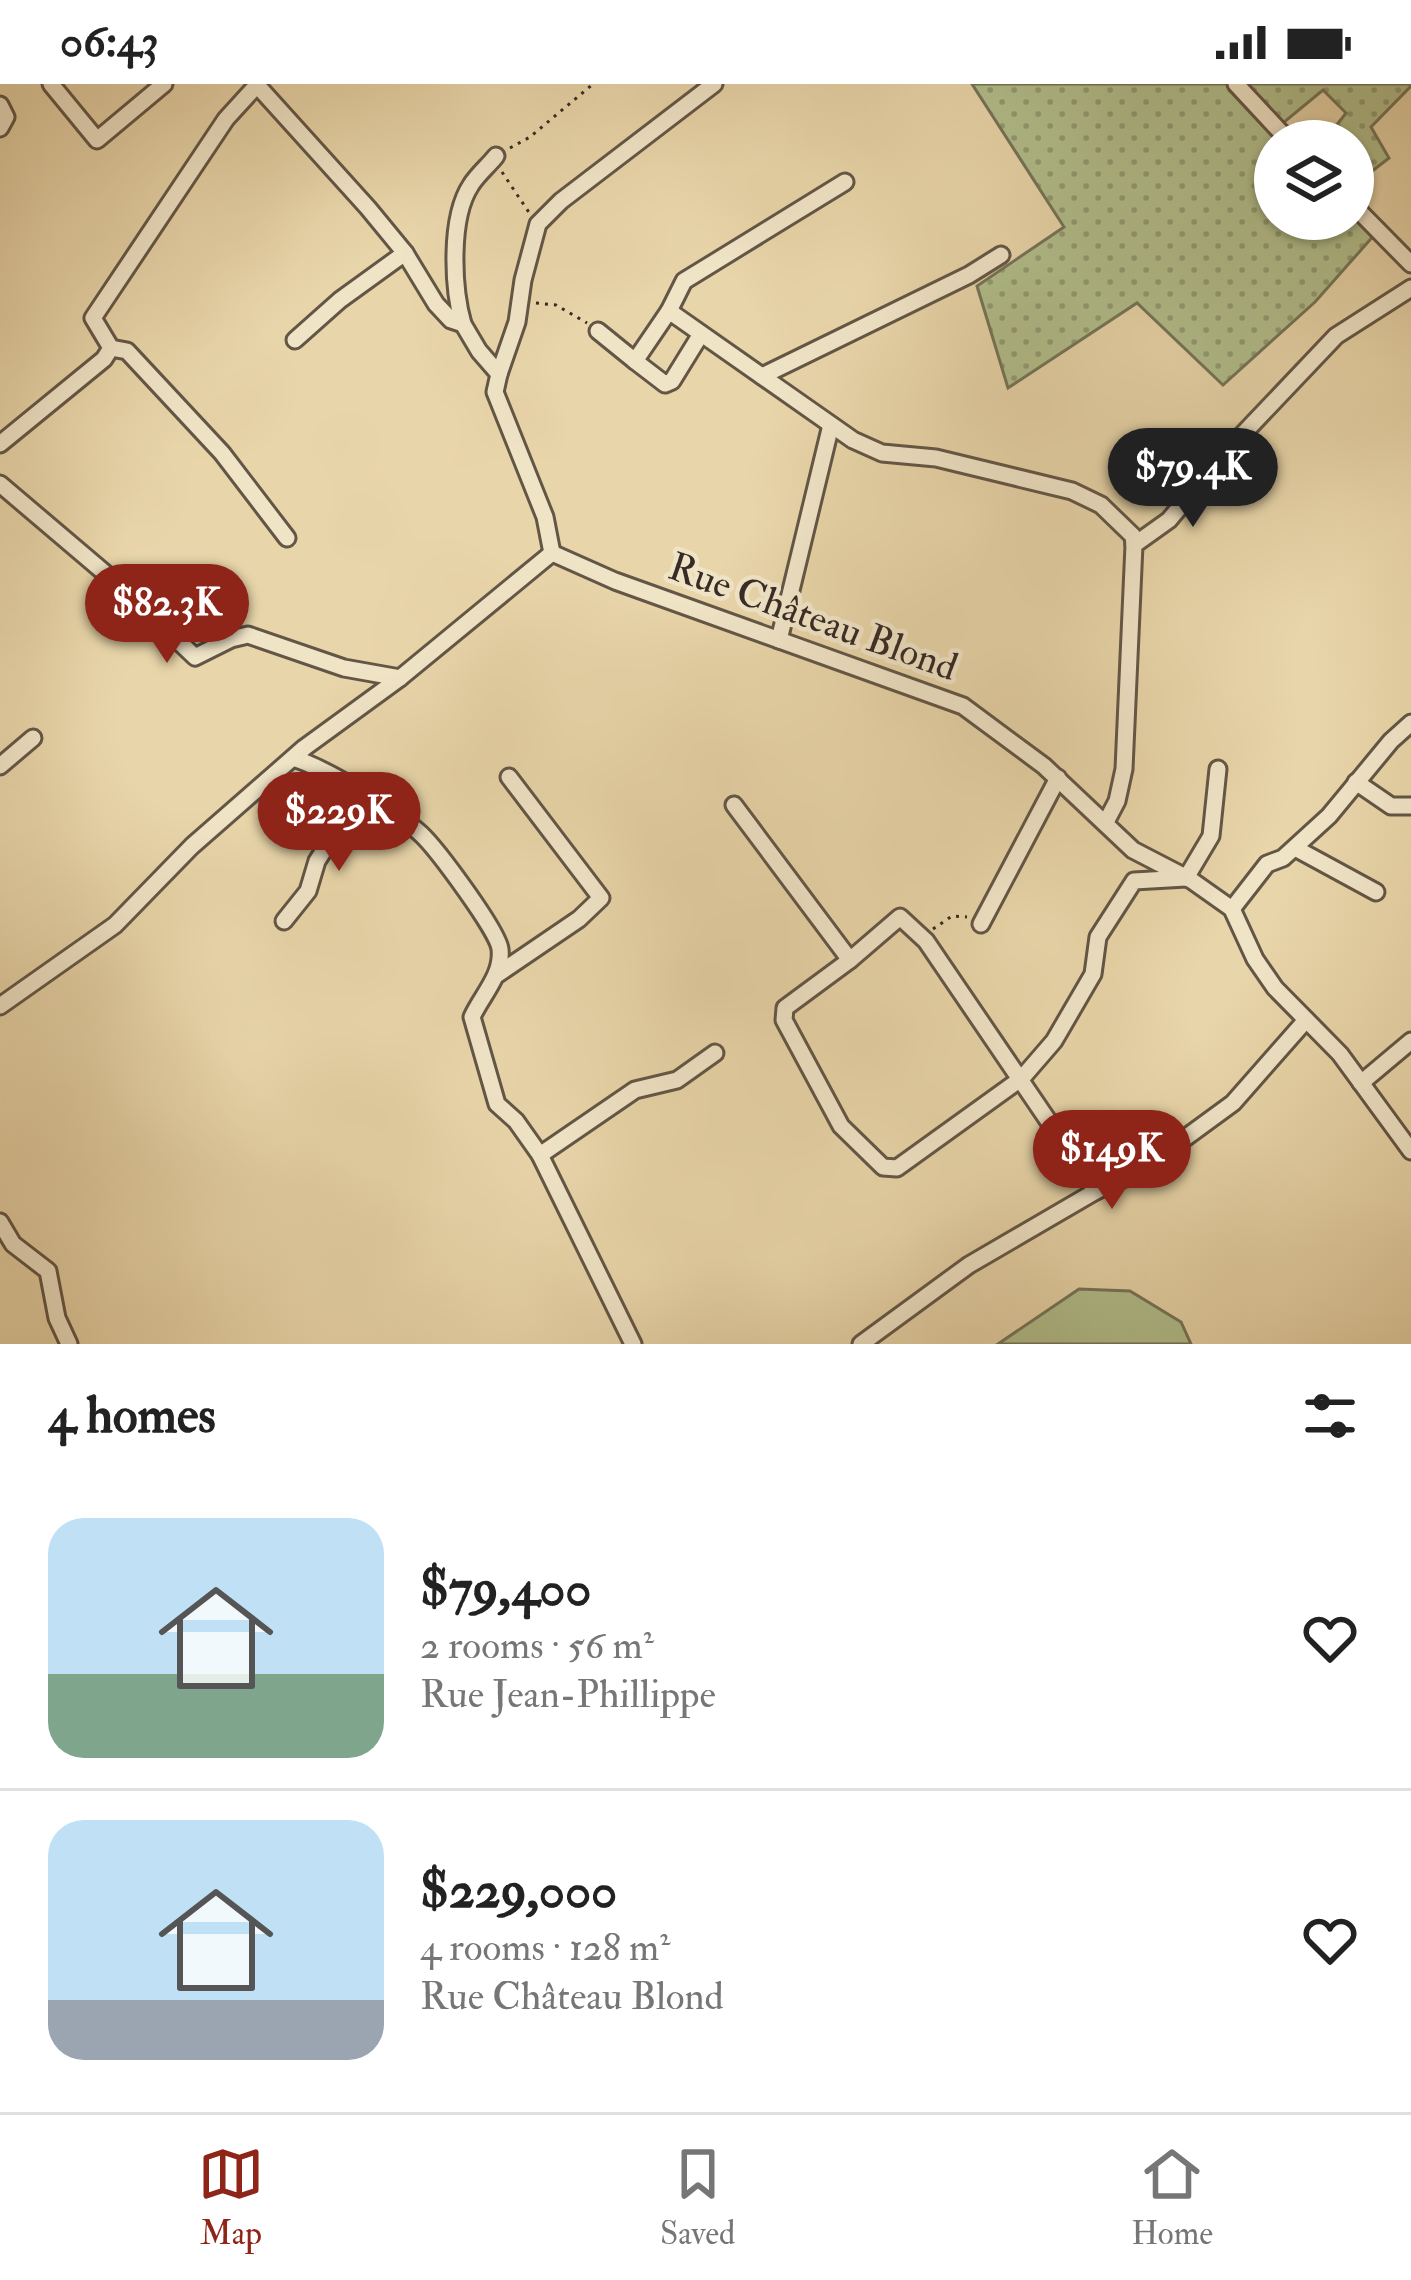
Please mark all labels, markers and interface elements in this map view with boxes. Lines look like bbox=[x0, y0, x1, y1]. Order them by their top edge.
text: 06:43 bbox=[60, 14, 158, 70]
map controls bbox=[1254, 120, 1374, 240]
button: layers bbox=[1254, 120, 1374, 240]
pin: $79.4K bbox=[1095, 428, 1291, 530]
text: $79.4K bbox=[1135, 442, 1251, 491]
street label: Rue Château Blond bbox=[662, 542, 964, 692]
pin: $82.3K bbox=[69, 564, 265, 666]
text: $82.3K bbox=[112, 578, 222, 627]
pin: $229K bbox=[255, 772, 423, 874]
text: $229K bbox=[285, 786, 393, 835]
pin: $149K bbox=[1028, 1110, 1196, 1212]
text: $149K bbox=[1060, 1124, 1164, 1173]
icon: filters bbox=[1297, 1383, 1363, 1449]
text: 4 homes bbox=[48, 1384, 216, 1448]
text: $79,400 bbox=[420, 1557, 591, 1621]
icon: home bbox=[144, 1566, 288, 1710]
icon: heart bbox=[1297, 1605, 1363, 1671]
text: 2 rooms · 56 m² bbox=[420, 1621, 654, 1670]
text: Rue Jean-Phillippe bbox=[420, 1670, 716, 1719]
text: $229,000 bbox=[420, 1859, 617, 1923]
icon: home bbox=[144, 1868, 288, 2012]
icon: heart bbox=[1297, 1907, 1363, 1973]
text: 4 rooms · 128 m² bbox=[420, 1923, 670, 1972]
text: Rue Château Blond bbox=[420, 1972, 724, 2021]
tab: Map bbox=[198, 2141, 264, 2254]
tab: Saved bbox=[660, 2141, 735, 2254]
tab: Home bbox=[1131, 2141, 1213, 2254]

